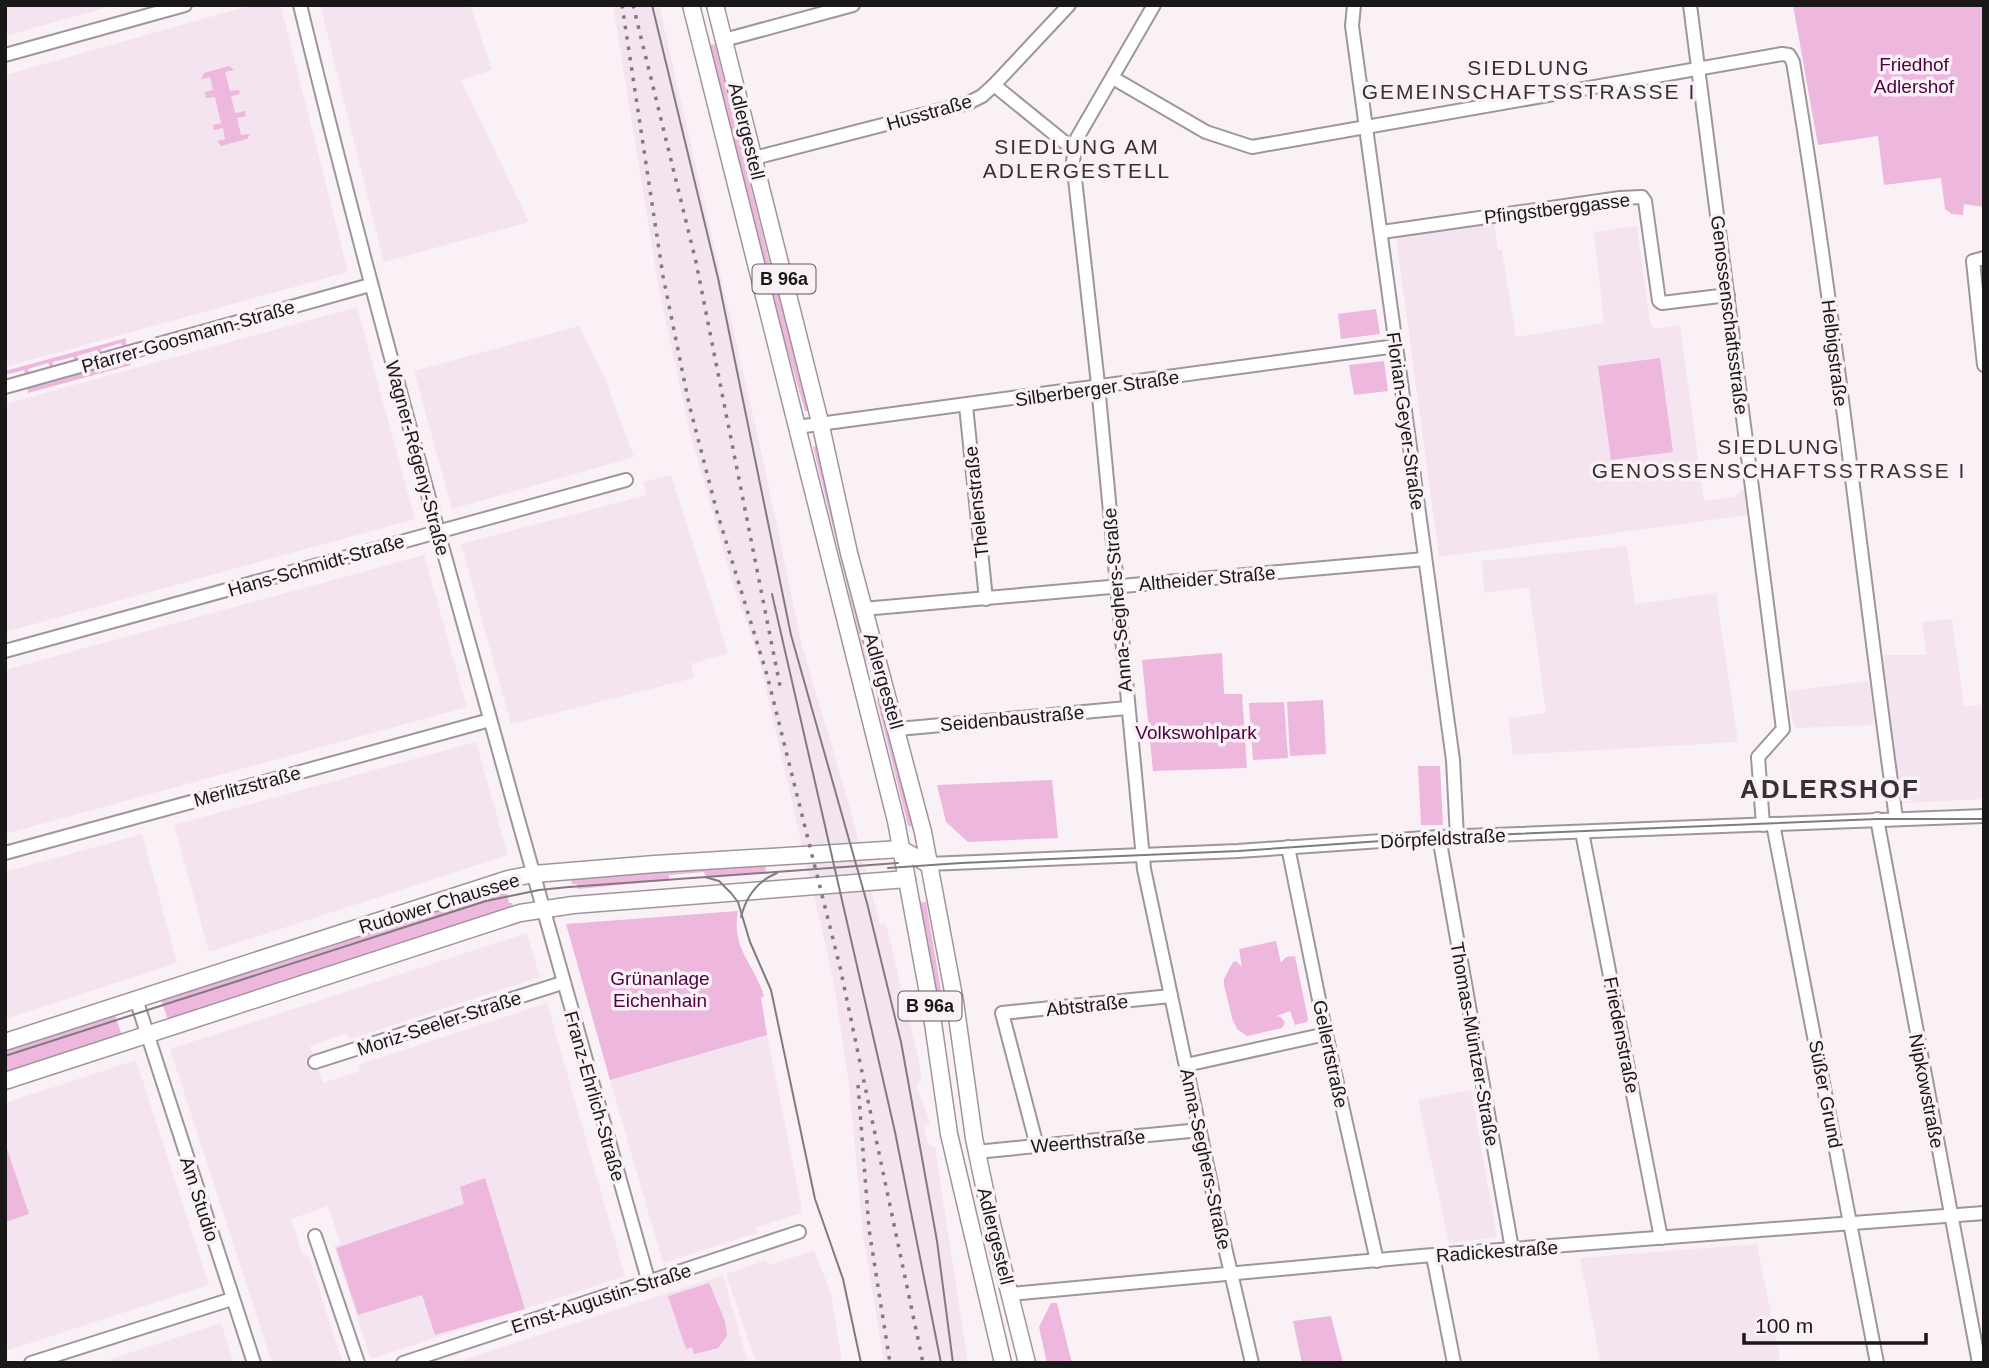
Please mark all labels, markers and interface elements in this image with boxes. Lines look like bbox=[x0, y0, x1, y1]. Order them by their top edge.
park label: Friedhof Adlershof bbox=[1874, 54, 1955, 97]
district label: SIEDLUNG GEMEINSCHAFTSSTRASSE I bbox=[1362, 56, 1696, 103]
street label: Adlergestell bbox=[724, 80, 769, 182]
street label: Husstraße bbox=[884, 90, 974, 135]
district label: SIEDLUNG AM ADLERGESTELL bbox=[983, 135, 1171, 182]
street label: Pfingstberggasse bbox=[1483, 189, 1631, 228]
street label: Genossenschaftsstraße bbox=[1707, 214, 1752, 416]
road number: B 96a bbox=[752, 264, 816, 293]
street label: Pfarrer-Goosmann-Straße bbox=[79, 296, 297, 377]
street label: Helbigstraße bbox=[1818, 298, 1851, 408]
street label: Florian-Geyer-Straße bbox=[1383, 331, 1428, 511]
street label: Wagner-Régeny-Straße bbox=[381, 358, 454, 558]
street label: Silberberger Straße bbox=[1014, 367, 1181, 410]
district label: SIEDLUNG GENOSSENSCHAFTSSTRASSE I bbox=[1592, 435, 1966, 482]
street label: Thelenstraße bbox=[960, 445, 993, 559]
street label: Anna-Seghers-Straße bbox=[1099, 507, 1136, 693]
street label: Hans-Schmidt-Straße bbox=[225, 530, 407, 601]
street label: Altheider Straße bbox=[1138, 562, 1276, 595]
street label: Adlergestell bbox=[860, 631, 907, 732]
street label: Seidenbaustraße bbox=[939, 702, 1085, 735]
park label: Volkswohlpark bbox=[1135, 722, 1257, 743]
street label: Merlitzstraße bbox=[191, 762, 303, 811]
district label: ADLERSHOF bbox=[1740, 774, 1920, 804]
street label: Dörpfeldstraße bbox=[1380, 825, 1506, 852]
street label: Rudower Chaussee bbox=[356, 869, 522, 938]
street label: Thomas-Müntzer-Straße bbox=[1446, 940, 1503, 1148]
park label: Grünanlage Eichenhain bbox=[610, 968, 710, 1011]
street label: Friedenstraße bbox=[1600, 975, 1643, 1095]
street label: Moriz-Seeler-Straße bbox=[355, 987, 524, 1060]
street label: Abtstraße bbox=[1045, 991, 1129, 1020]
road number: B 96a bbox=[898, 992, 962, 1021]
street label: Gellertstraße bbox=[1309, 998, 1352, 1110]
street label: Franz-Ehrlich-Straße bbox=[560, 1008, 629, 1184]
street label: Nipkowstraße bbox=[1905, 1032, 1948, 1150]
street label: Süßer Grund bbox=[1805, 1038, 1846, 1150]
street label: Anna-Seghers-Straße bbox=[1176, 1067, 1235, 1252]
street label: Weerthstraße bbox=[1030, 1126, 1146, 1157]
street label: Am Studio bbox=[176, 1154, 223, 1244]
street label: Adlergestell bbox=[973, 1185, 1018, 1287]
street label: Radickestraße bbox=[1435, 1237, 1559, 1266]
street label: Ernst-Augustin-Straße bbox=[509, 1259, 694, 1338]
scale bar bbox=[1744, 1302, 1926, 1346]
text: 100 m bbox=[1755, 1314, 1813, 1337]

